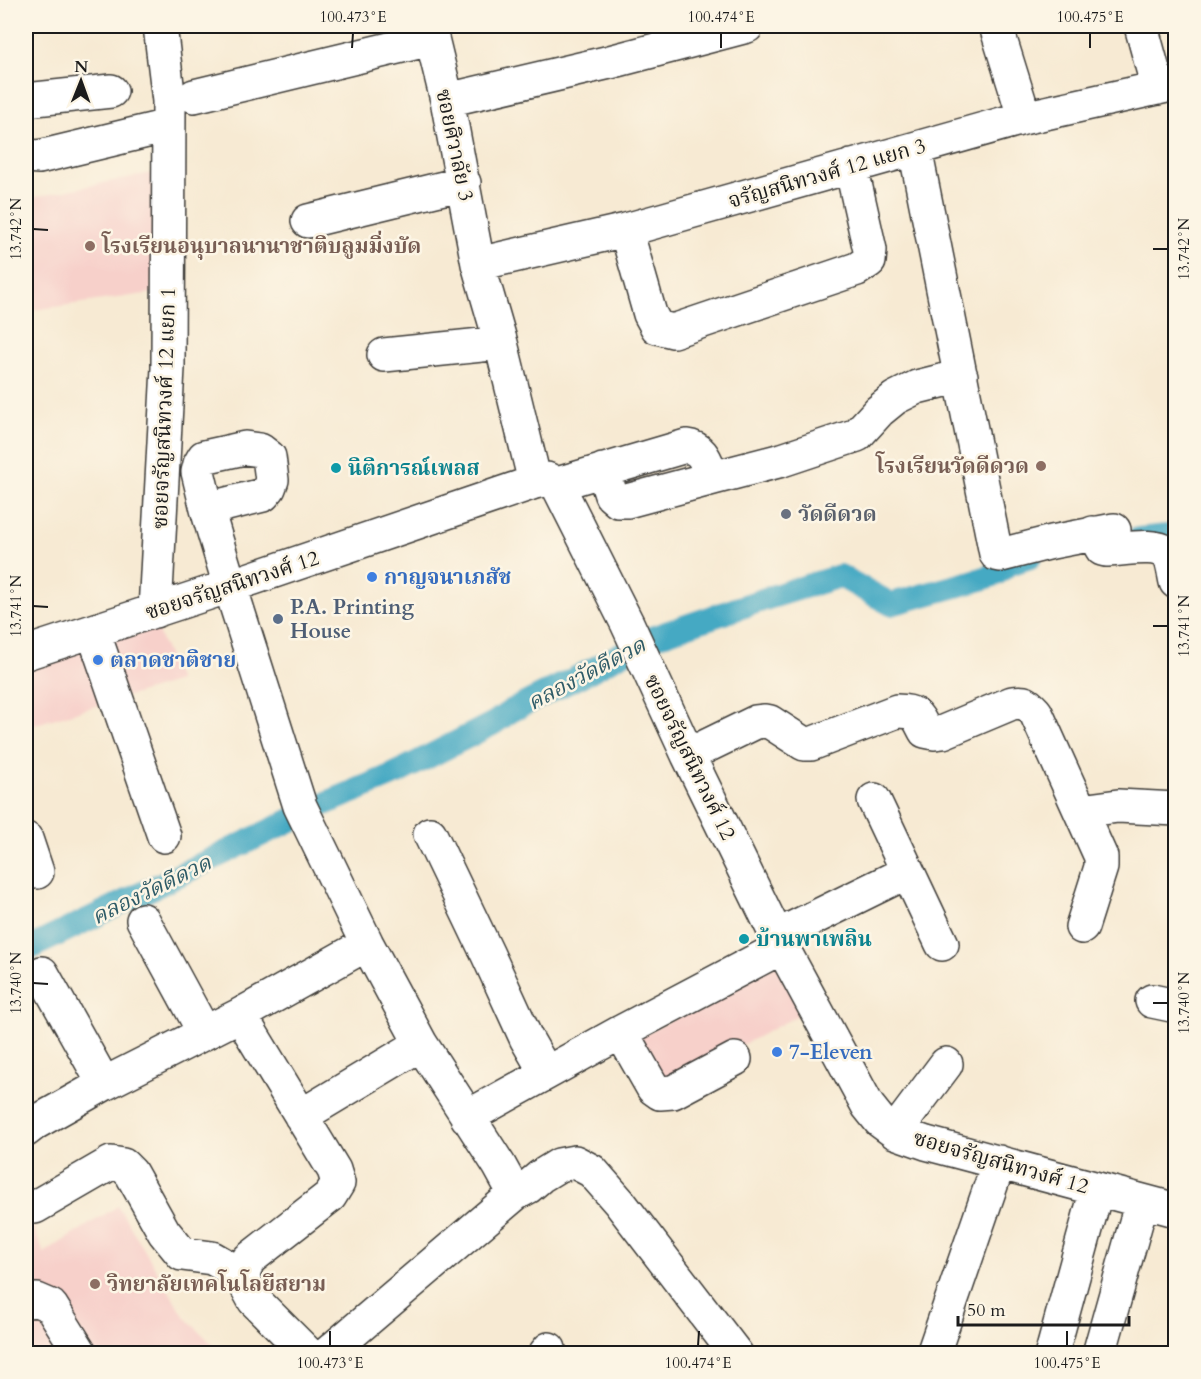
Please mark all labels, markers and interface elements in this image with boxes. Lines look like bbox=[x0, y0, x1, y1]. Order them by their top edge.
text: 100.473°E bbox=[320, 7, 386, 27]
text: 100.474°E bbox=[688, 7, 754, 27]
text: 100.475°E bbox=[1057, 7, 1123, 27]
north arrow bbox=[51, 51, 111, 111]
text: N bbox=[74, 56, 88, 78]
street label: ซอยศิวาลัย 3 bbox=[428, 86, 481, 204]
street label: จรัญสนิทวงศ์ 12 แยก 3 bbox=[725, 131, 929, 216]
text: 13.742°N bbox=[6, 197, 26, 260]
text: 13.742°N bbox=[1174, 217, 1194, 280]
place label: โรงเรียนอนุบาลนานาชาติบลูมมิ่งบัด bbox=[101, 230, 421, 261]
marker: โรงเรียนอนุบาลนานาชาติบลูมมิ่งบัด bbox=[83, 239, 97, 253]
street label: ซอยจรัญสนิทวงศ์ 12 แยก 1 bbox=[146, 287, 183, 529]
place label: โรงเรียนวัดดีดวด bbox=[875, 451, 1029, 481]
place label: นิติการณ์เพลส bbox=[348, 454, 480, 483]
marker: โรงเรียนวัดดีดวด bbox=[1034, 459, 1048, 473]
marker: นิติการณ์เพลส bbox=[329, 461, 343, 475]
place label: วัดดีดวด bbox=[798, 500, 877, 529]
marker: วัดดีดวด bbox=[779, 507, 793, 521]
street label: ซอยจรัญสนิทวงศ์ 12 bbox=[142, 544, 323, 627]
place label: กาญจนาเภสัช bbox=[384, 563, 511, 592]
marker: กาญจนาเภสัช bbox=[365, 570, 379, 584]
text: 13.741°N bbox=[6, 574, 26, 637]
place label: P.A. Printing House bbox=[290, 593, 415, 646]
text: 13.741°N bbox=[1174, 594, 1194, 657]
marker: P.A. Printing House bbox=[271, 612, 285, 626]
water label: คลองวัดดีดวด bbox=[522, 630, 652, 718]
place label: ตลาดชาติชาย bbox=[110, 646, 236, 675]
marker: ตลาดชาติชาย bbox=[91, 653, 105, 667]
street label: ซอยจรัญสนิทวงศ์ 12 bbox=[637, 670, 742, 845]
water label: คลองวัดดีดวด bbox=[86, 848, 217, 932]
place label: บ้านพาเพลิน bbox=[756, 925, 872, 954]
marker: บ้านพาเพลิน bbox=[737, 932, 751, 946]
text: 13.740°N bbox=[6, 951, 26, 1014]
text: 13.740°N bbox=[1174, 971, 1194, 1034]
place label: 7-Eleven bbox=[789, 1038, 873, 1067]
marker: 7-Eleven bbox=[770, 1045, 784, 1059]
street label: ซอยจรัญสนิทวงศ์ 12 bbox=[910, 1124, 1092, 1201]
place label: วิทยาลัยเทคโนโลยีสยาม bbox=[107, 1269, 326, 1299]
marker: วิทยาลัยเทคโนโลยีสยาม bbox=[88, 1277, 102, 1291]
scale bar bbox=[958, 1289, 1129, 1327]
text: 50 m bbox=[967, 1298, 1006, 1323]
text: 100.473°E bbox=[297, 1353, 363, 1373]
text: 100.474°E bbox=[665, 1353, 731, 1373]
text: 100.475°E bbox=[1034, 1353, 1100, 1373]

